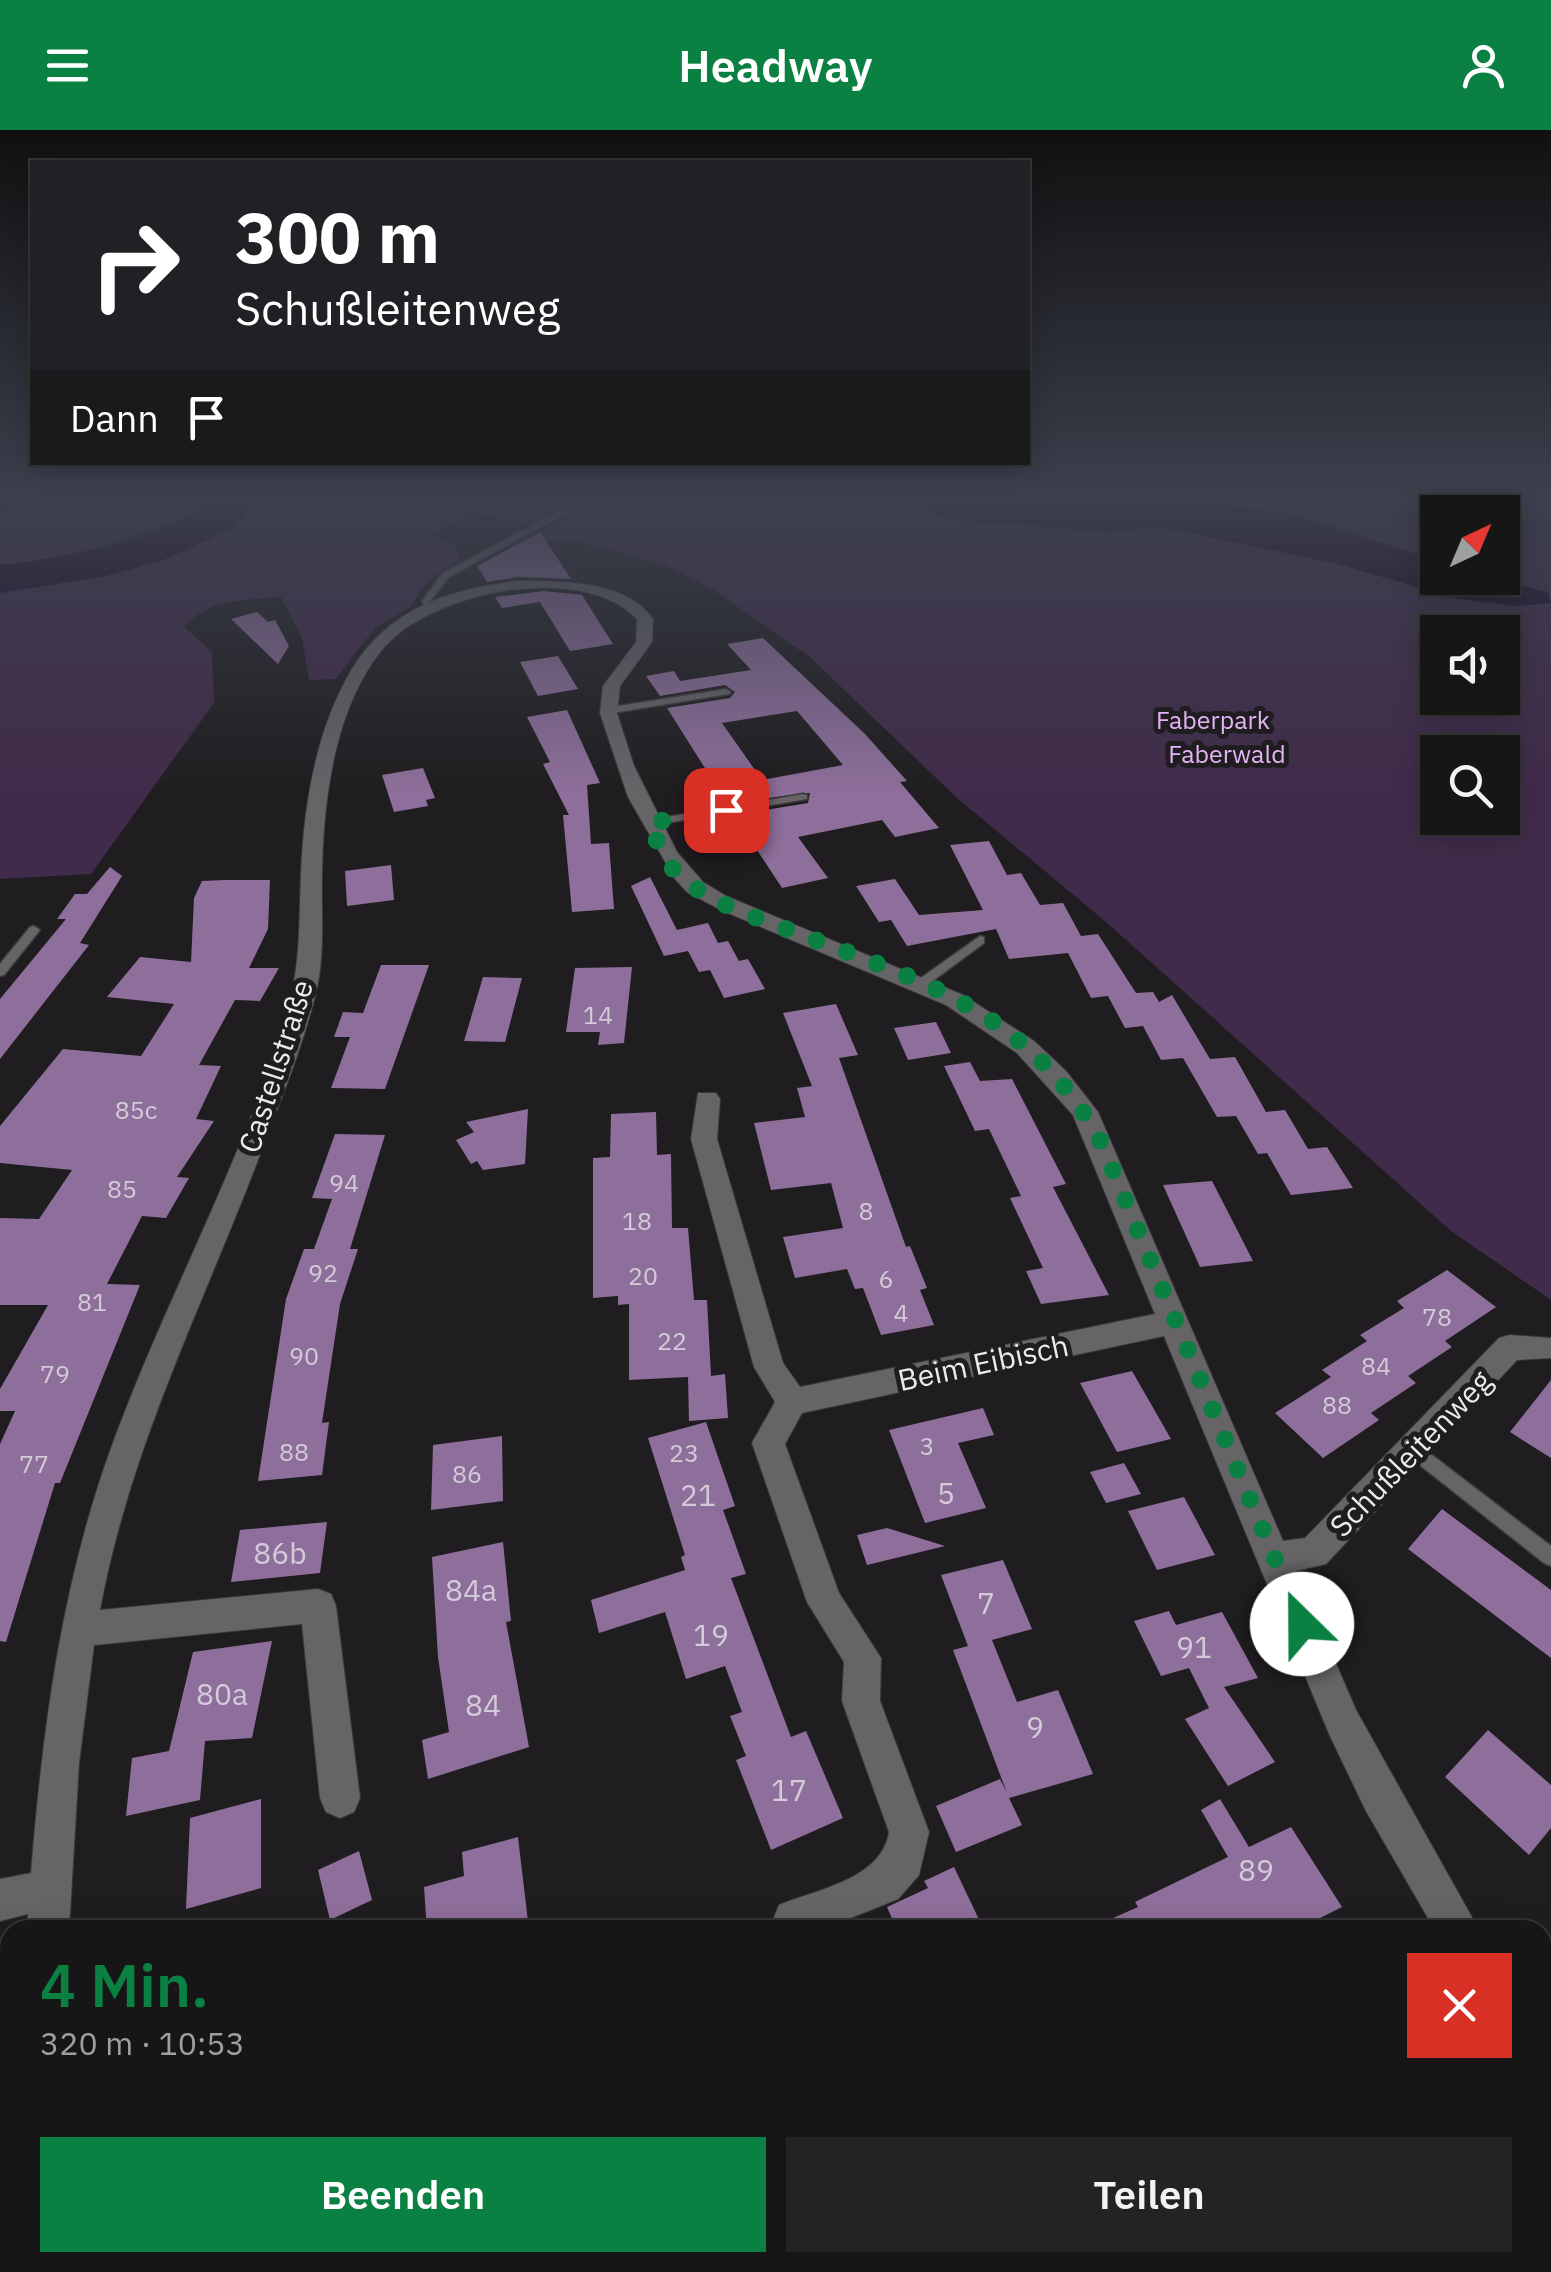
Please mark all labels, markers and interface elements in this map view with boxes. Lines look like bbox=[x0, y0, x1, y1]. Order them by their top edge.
text: Headway bbox=[678, 36, 873, 94]
icon: menu bbox=[40, 38, 95, 93]
icon: person bbox=[1456, 38, 1511, 93]
text: 300 m bbox=[235, 191, 440, 282]
icon: right bbox=[70, 200, 200, 330]
text: Schußleitenweg bbox=[235, 279, 560, 337]
icon: arrive bbox=[179, 390, 234, 445]
text: Dann bbox=[70, 393, 159, 442]
north arrow bbox=[1420, 495, 1520, 595]
map controls bbox=[1420, 495, 1520, 835]
button: sound bbox=[1420, 615, 1520, 715]
park label: Faberpark bbox=[1156, 703, 1270, 736]
button: search bbox=[1420, 735, 1520, 835]
park label: Faberwald bbox=[1168, 737, 1286, 770]
pin bbox=[684, 768, 769, 853]
icon: arrive bbox=[699, 783, 754, 838]
street label: Castellstraße bbox=[229, 975, 321, 1157]
house number: 14 bbox=[583, 998, 613, 1031]
house number: 85c bbox=[115, 1093, 157, 1126]
house number: 94 bbox=[329, 1166, 359, 1199]
house number: 85 bbox=[107, 1172, 137, 1205]
house number: 8 bbox=[858, 1194, 874, 1227]
house number: 18 bbox=[622, 1204, 652, 1237]
house number: 92 bbox=[308, 1256, 338, 1289]
house number: 20 bbox=[628, 1259, 658, 1292]
house number: 6 bbox=[878, 1262, 894, 1295]
house number: 81 bbox=[77, 1285, 107, 1318]
house number: 4 bbox=[893, 1296, 909, 1329]
house number: 78 bbox=[1422, 1300, 1452, 1333]
house number: 22 bbox=[657, 1324, 687, 1357]
street label: Beim Eibisch bbox=[894, 1325, 1072, 1399]
house number: 90 bbox=[289, 1339, 319, 1372]
house number: 84 bbox=[1361, 1349, 1391, 1382]
house number: 79 bbox=[40, 1357, 70, 1390]
street label: Schußleitenweg bbox=[1321, 1361, 1499, 1545]
house number: 88 bbox=[1322, 1388, 1352, 1421]
house number: 3 bbox=[919, 1429, 935, 1462]
house number: 88 bbox=[279, 1435, 309, 1468]
house number: 23 bbox=[669, 1436, 699, 1469]
house number: 77 bbox=[19, 1447, 49, 1480]
house number: 86 bbox=[452, 1457, 482, 1490]
house number: 5 bbox=[937, 1473, 955, 1512]
house number: 21 bbox=[680, 1475, 716, 1514]
house number: 86b bbox=[253, 1533, 307, 1572]
house number: 84a bbox=[445, 1570, 497, 1609]
position arrow bbox=[1250, 1572, 1354, 1676]
house number: 7 bbox=[977, 1583, 995, 1622]
house number: 19 bbox=[693, 1615, 729, 1654]
house number: 91 bbox=[1176, 1627, 1212, 1666]
house number: 80a bbox=[196, 1674, 248, 1713]
house number: 84 bbox=[465, 1685, 501, 1724]
house number: 9 bbox=[1026, 1707, 1044, 1746]
house number: 17 bbox=[771, 1770, 807, 1809]
house number: 89 bbox=[1238, 1850, 1274, 1889]
text: 4 Min. bbox=[40, 1945, 209, 2024]
button: close bbox=[1407, 1953, 1512, 2058]
text: 320 m · 10:53 bbox=[40, 2022, 245, 2064]
button: Beenden bbox=[40, 2137, 766, 2252]
button: Teilen bbox=[786, 2137, 1512, 2252]

